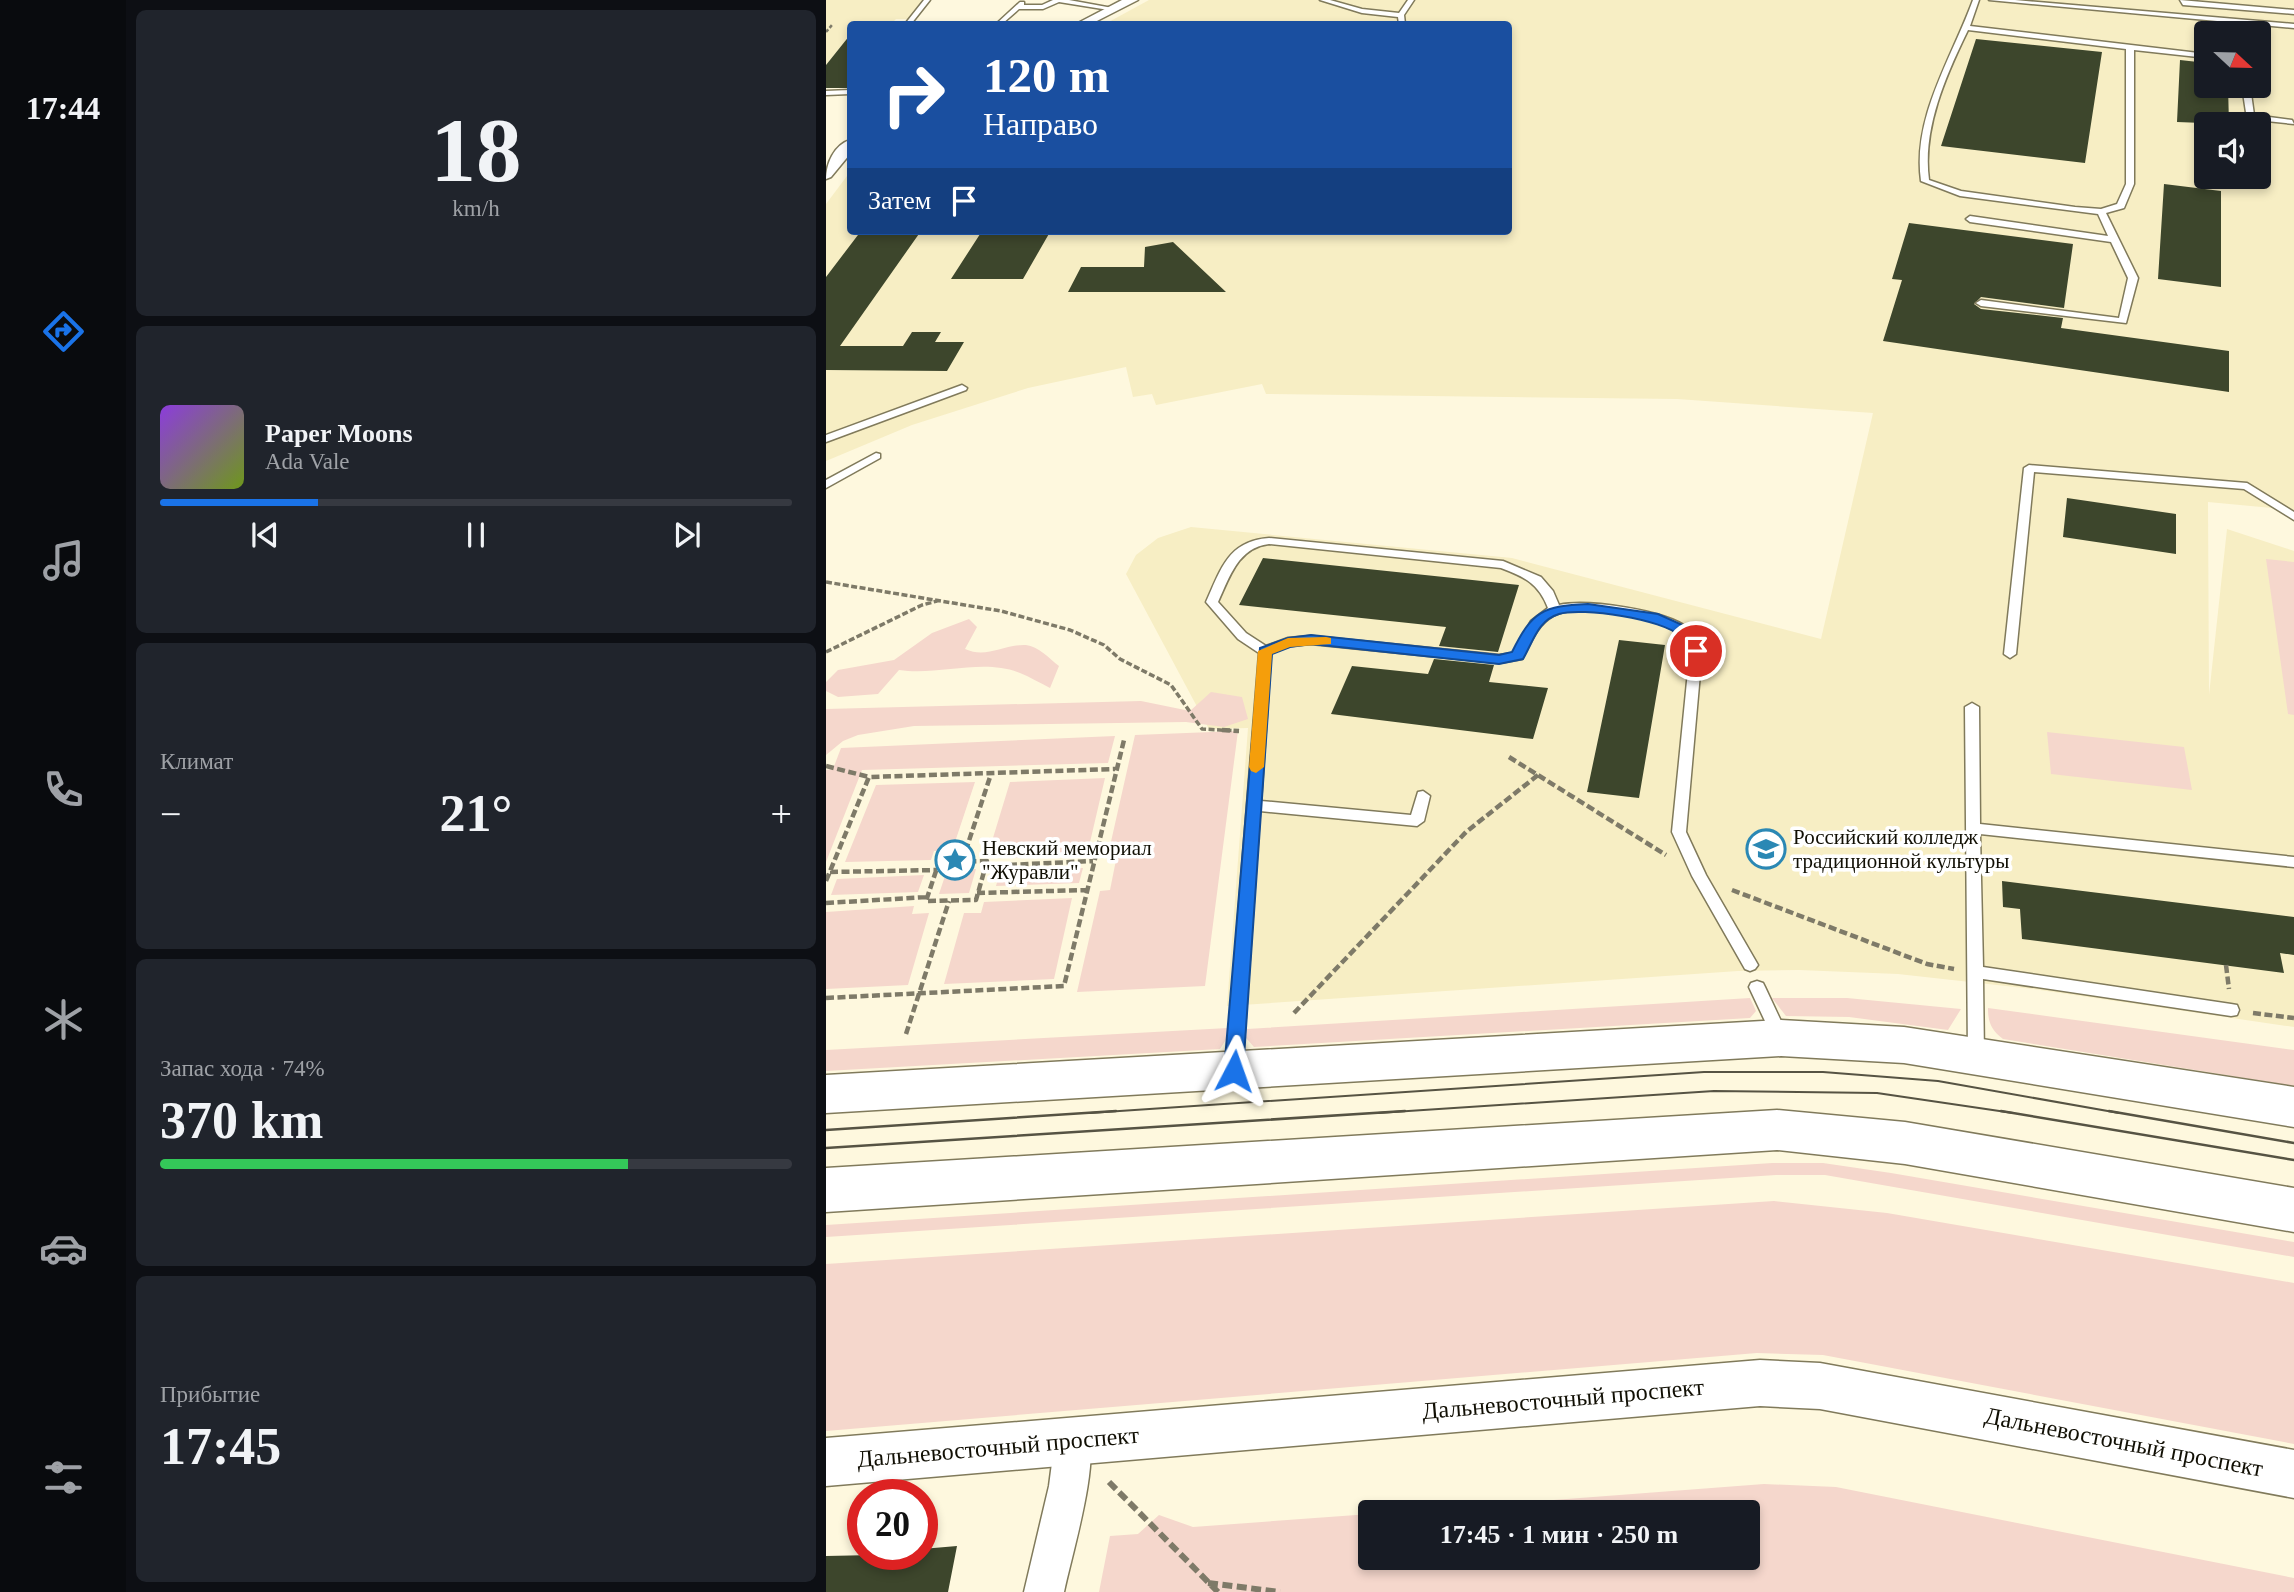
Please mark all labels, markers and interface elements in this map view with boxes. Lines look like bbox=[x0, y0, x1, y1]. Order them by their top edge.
north arrow bbox=[2194, 21, 2272, 98]
map controls bbox=[2194, 21, 2271, 189]
text: 120 m bbox=[983, 48, 1110, 103]
icon: right bbox=[868, 49, 959, 140]
text: 17:44 bbox=[26, 90, 100, 126]
text: 18 bbox=[431, 100, 522, 201]
text: Направо bbox=[983, 106, 1098, 142]
button: sound bbox=[2194, 112, 2271, 189]
icon: arrive bbox=[945, 182, 983, 220]
text: Затем bbox=[868, 186, 931, 215]
text: km/h bbox=[452, 196, 500, 221]
icon: directions bbox=[39, 307, 88, 356]
text: Paper Moons bbox=[265, 419, 413, 448]
text: Ada Vale bbox=[265, 449, 350, 474]
icon: previous bbox=[246, 516, 284, 554]
icon: pause bbox=[457, 516, 495, 554]
icon: next bbox=[668, 516, 706, 554]
icon: music bbox=[39, 536, 88, 585]
pin bbox=[1666, 621, 1726, 681]
icon: arrive bbox=[1677, 632, 1715, 670]
text: Климат bbox=[160, 749, 233, 774]
icon: phone bbox=[39, 765, 88, 814]
text: 21° bbox=[440, 785, 512, 842]
text: − bbox=[160, 793, 181, 835]
text: + bbox=[771, 793, 792, 835]
place label: Российский колледж традиционной культуры bbox=[1793, 825, 2009, 873]
school or university icon: Российский колледж традиционной культуры bbox=[1745, 828, 1787, 870]
place label: Невский мемориал "Журавли" bbox=[982, 836, 1152, 884]
place icon: Невский мемориал "Журавли" bbox=[934, 839, 976, 881]
icon: climate bbox=[39, 995, 88, 1044]
position arrow bbox=[1197, 1034, 1271, 1108]
text: Запас хода · 74% bbox=[160, 1056, 325, 1081]
text: 370 km bbox=[160, 1092, 323, 1149]
icon: car bbox=[39, 1224, 88, 1273]
street label: Дальневосточный проспект bbox=[1421, 1374, 1706, 1424]
text: Прибытие bbox=[160, 1382, 260, 1407]
street label: Дальневосточный проспект bbox=[1983, 1402, 2266, 1482]
text: 17:45 bbox=[160, 1418, 281, 1475]
street label: Дальневосточный проспект bbox=[856, 1422, 1141, 1472]
icon: filters bbox=[39, 1453, 88, 1502]
speed limit sign: 20 bbox=[847, 1479, 938, 1570]
text: 17:45 · 1 мин · 250 m bbox=[1440, 1520, 1678, 1549]

